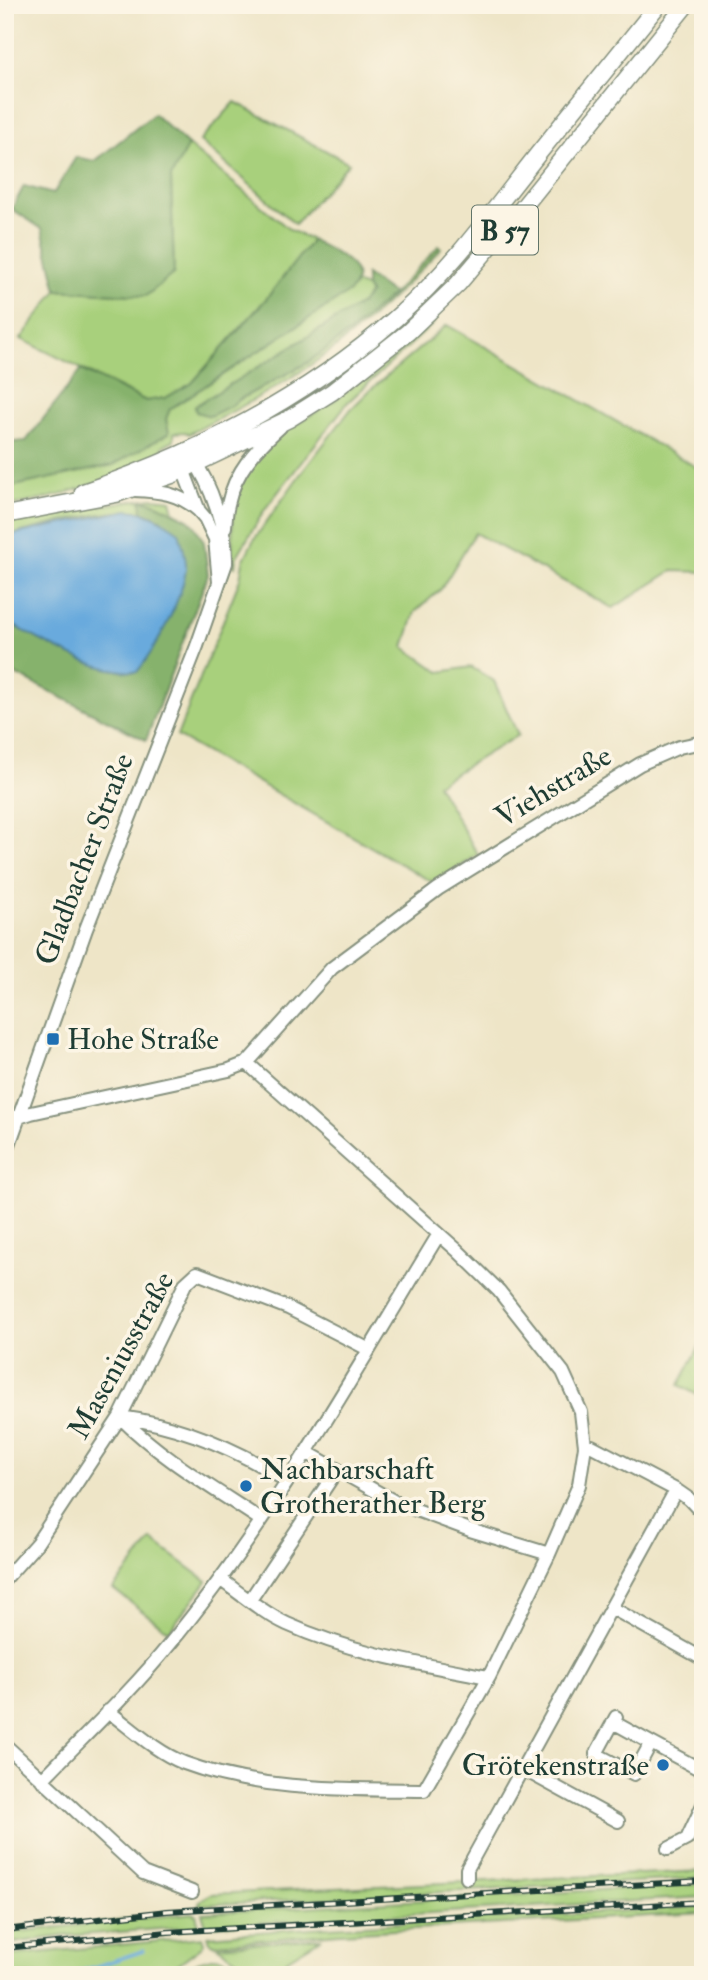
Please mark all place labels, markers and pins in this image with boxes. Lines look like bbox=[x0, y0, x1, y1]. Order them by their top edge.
place label: Hohe Straße bbox=[67, 1021, 219, 1058]
marker: Hohe Straße bbox=[45, 1031, 61, 1047]
place label: Nachbarschaft Grotherather Berg bbox=[260, 1451, 487, 1522]
marker: Nachbarschaft Grotherather Berg bbox=[238, 1478, 254, 1494]
place label: Grötekenstraße bbox=[462, 1747, 649, 1784]
marker: Grötekenstraße bbox=[655, 1757, 671, 1773]

